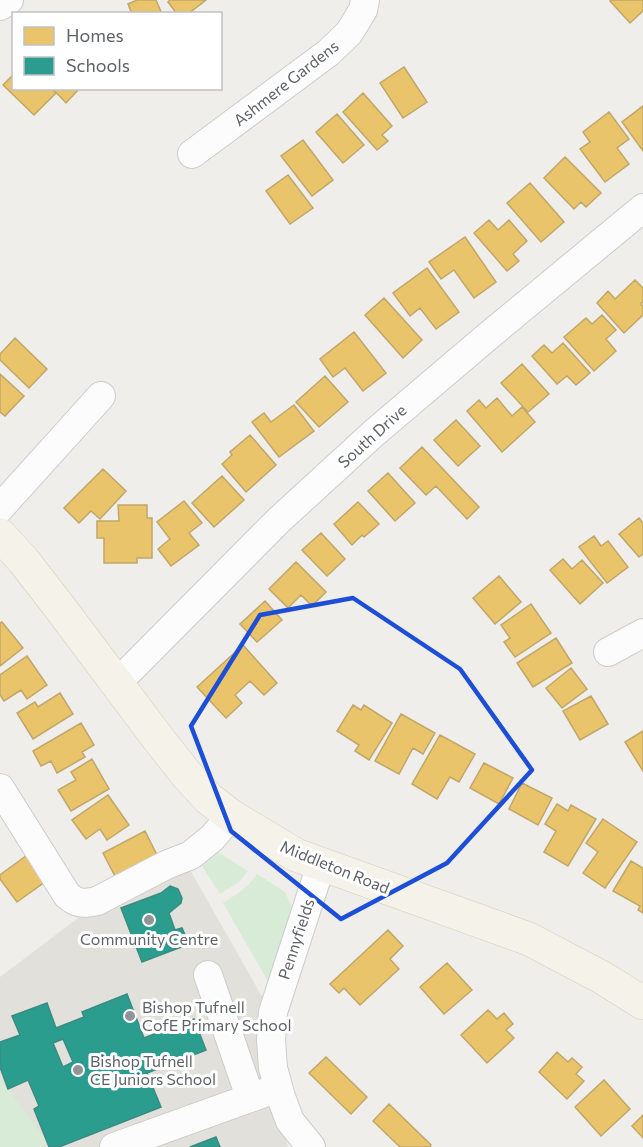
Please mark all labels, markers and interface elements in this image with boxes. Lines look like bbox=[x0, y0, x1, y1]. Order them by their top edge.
legend bbox=[12, 12, 222, 90]
text: Homes bbox=[66, 24, 124, 46]
street label: Ashmere Gardens bbox=[229, 36, 342, 129]
text: Schools bbox=[66, 54, 130, 76]
street label: South Drive bbox=[334, 400, 410, 471]
street label: Middleton Road bbox=[278, 836, 392, 897]
street label: Pennyfields bbox=[273, 896, 318, 982]
marker: Community Centre bbox=[142, 913, 156, 927]
place label: Community Centre bbox=[80, 929, 218, 948]
place label: Bishop Tufnell CofE Primary School bbox=[142, 997, 292, 1034]
marker: Bishop Tufnell CofE Primary School bbox=[123, 1009, 137, 1023]
place label: Bishop Tufnell CE Juniors School bbox=[90, 1051, 216, 1088]
marker: Bishop Tufnell CE Juniors School bbox=[71, 1063, 85, 1077]

